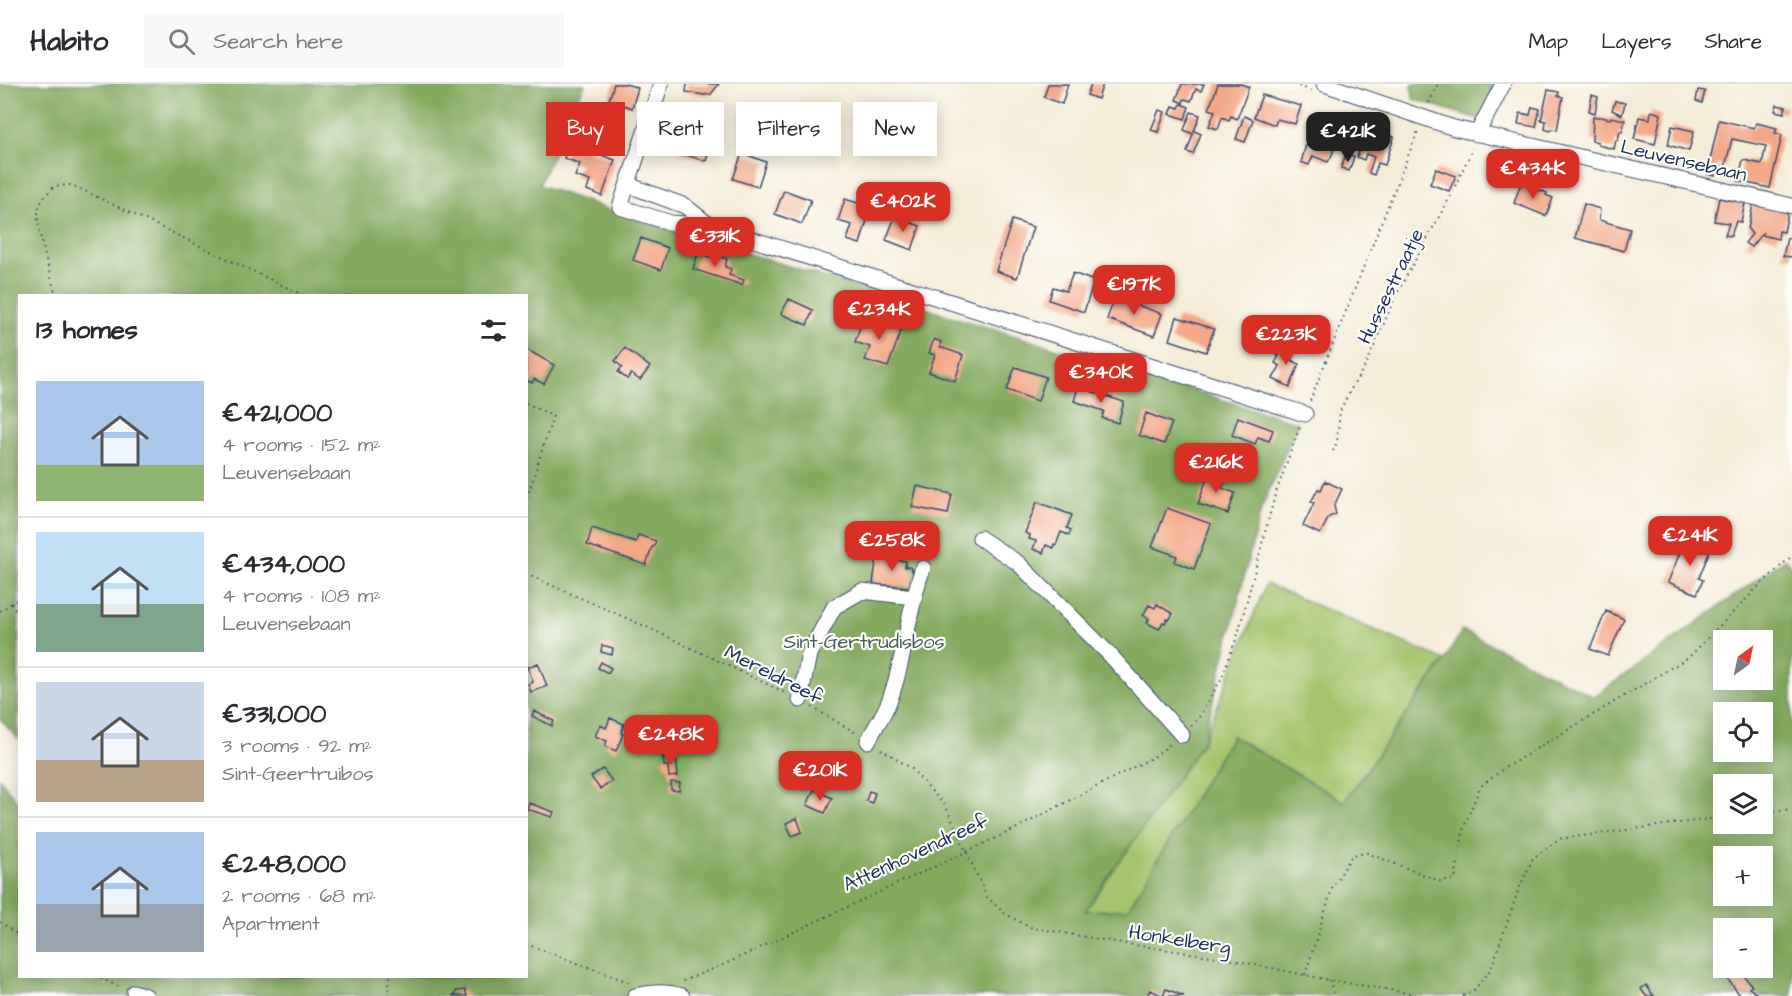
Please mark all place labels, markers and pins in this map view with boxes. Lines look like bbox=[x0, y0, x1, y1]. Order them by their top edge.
pin: €421K bbox=[1306, 112, 1390, 163]
pin: €434K bbox=[1491, 149, 1575, 200]
pin: €402K bbox=[861, 182, 945, 233]
pin: €331K bbox=[673, 217, 757, 268]
pin: €197K bbox=[1092, 265, 1176, 316]
pin: €234K bbox=[837, 290, 921, 341]
pin: €223K bbox=[1244, 315, 1328, 366]
pin: €340K bbox=[1059, 353, 1143, 404]
pin: €216K bbox=[1174, 443, 1258, 494]
pin: €241K bbox=[1648, 516, 1732, 567]
pin: €258K bbox=[850, 521, 934, 572]
pin: €248K bbox=[629, 715, 713, 766]
pin: €201K bbox=[778, 751, 862, 802]

